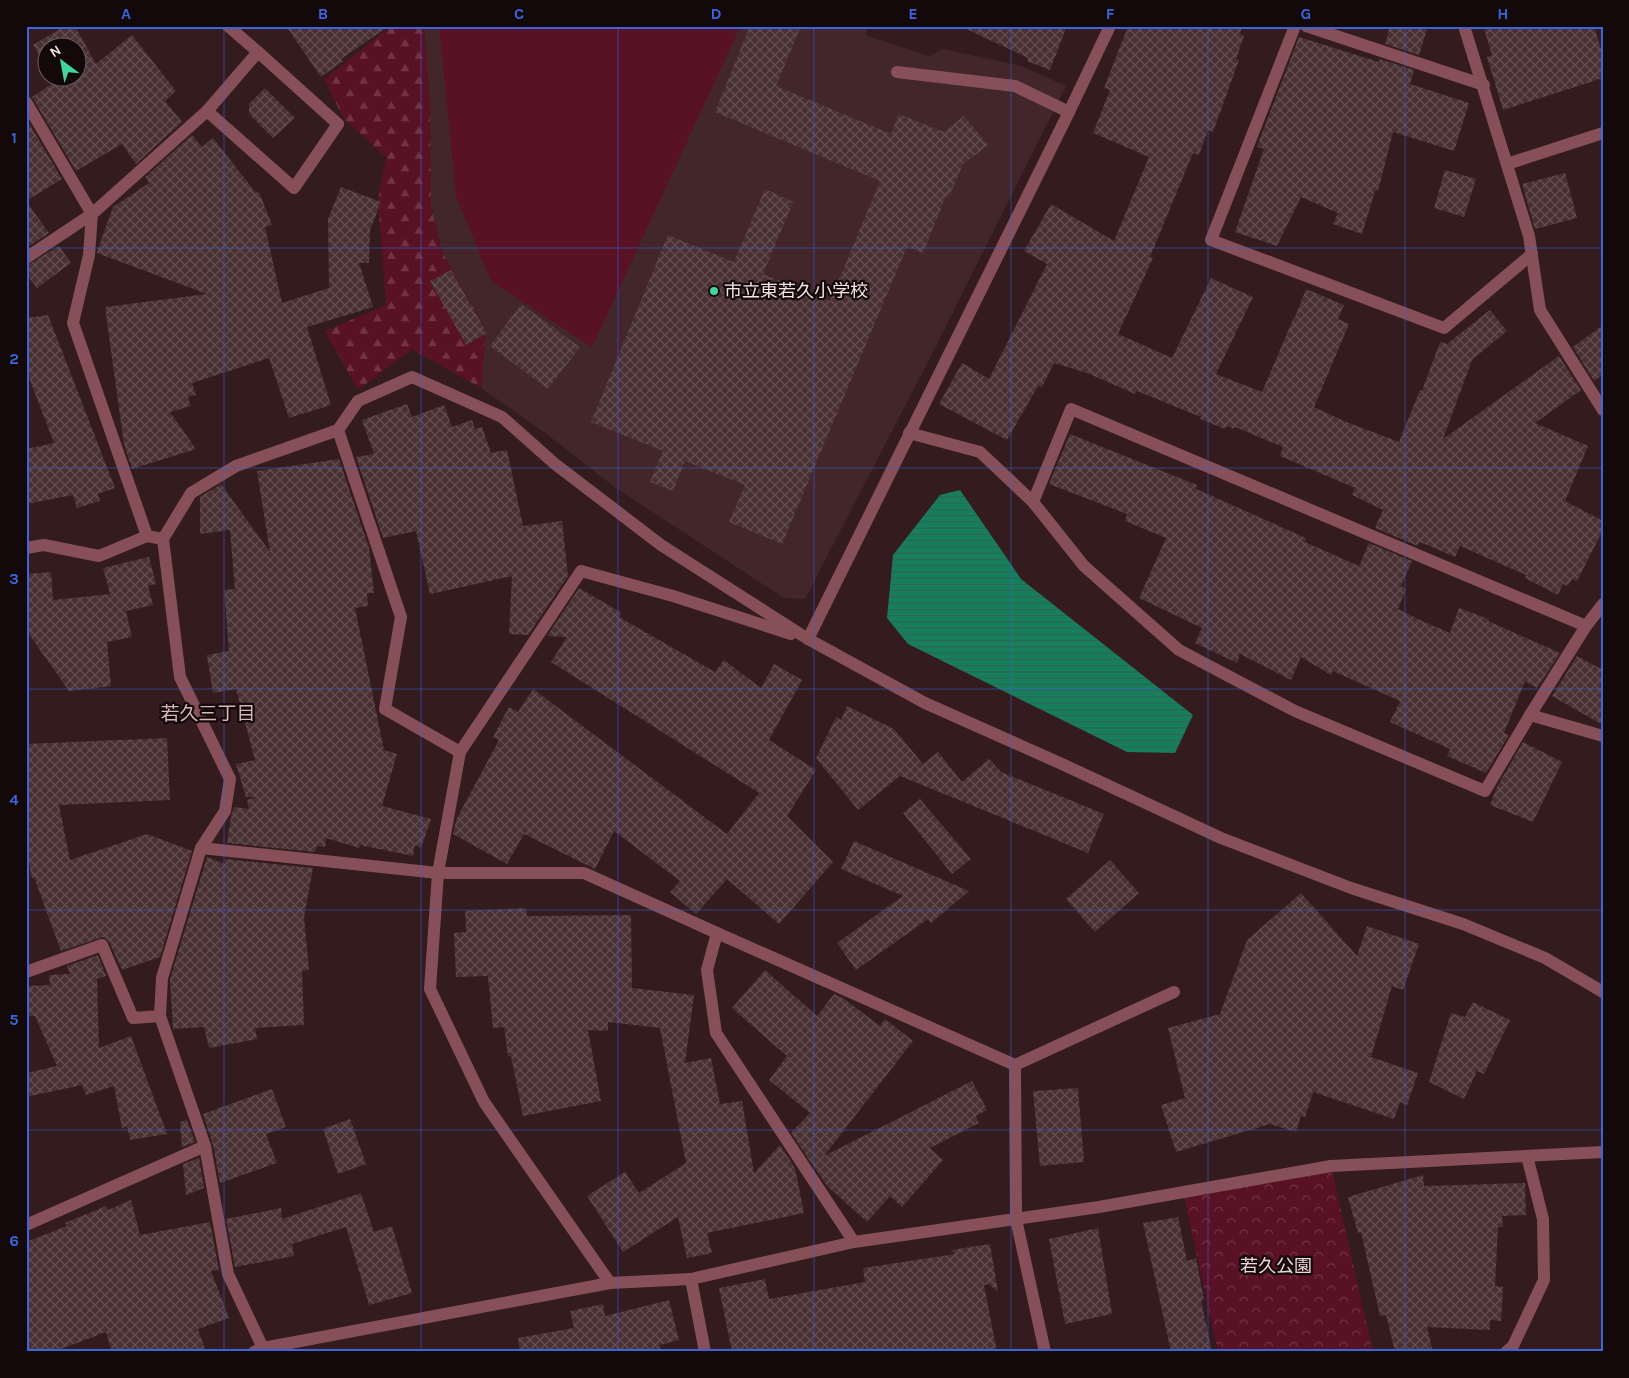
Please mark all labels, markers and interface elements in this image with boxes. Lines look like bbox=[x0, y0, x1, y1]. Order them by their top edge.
text: A bbox=[121, 4, 131, 23]
text: B bbox=[318, 4, 328, 23]
text: C bbox=[514, 4, 524, 23]
text: D bbox=[711, 4, 722, 23]
text: E bbox=[908, 4, 918, 23]
text: F bbox=[1106, 4, 1115, 23]
text: G bbox=[1301, 4, 1311, 23]
text: H bbox=[1497, 4, 1509, 23]
north arrow bbox=[38, 38, 88, 88]
text: N bbox=[47, 42, 64, 61]
text: 1 bbox=[11, 128, 17, 147]
place label: 市立東若久小学校 bbox=[724, 280, 868, 302]
marker: 市立東若久小学校 bbox=[708, 285, 720, 297]
text: 2 bbox=[9, 349, 19, 368]
text: 3 bbox=[9, 569, 19, 588]
district label: 若久三丁目 bbox=[160, 703, 256, 725]
text: 4 bbox=[9, 790, 19, 809]
text: 5 bbox=[9, 1010, 19, 1029]
text: 6 bbox=[9, 1231, 19, 1250]
park label: 若久公園 bbox=[1240, 1255, 1312, 1277]

